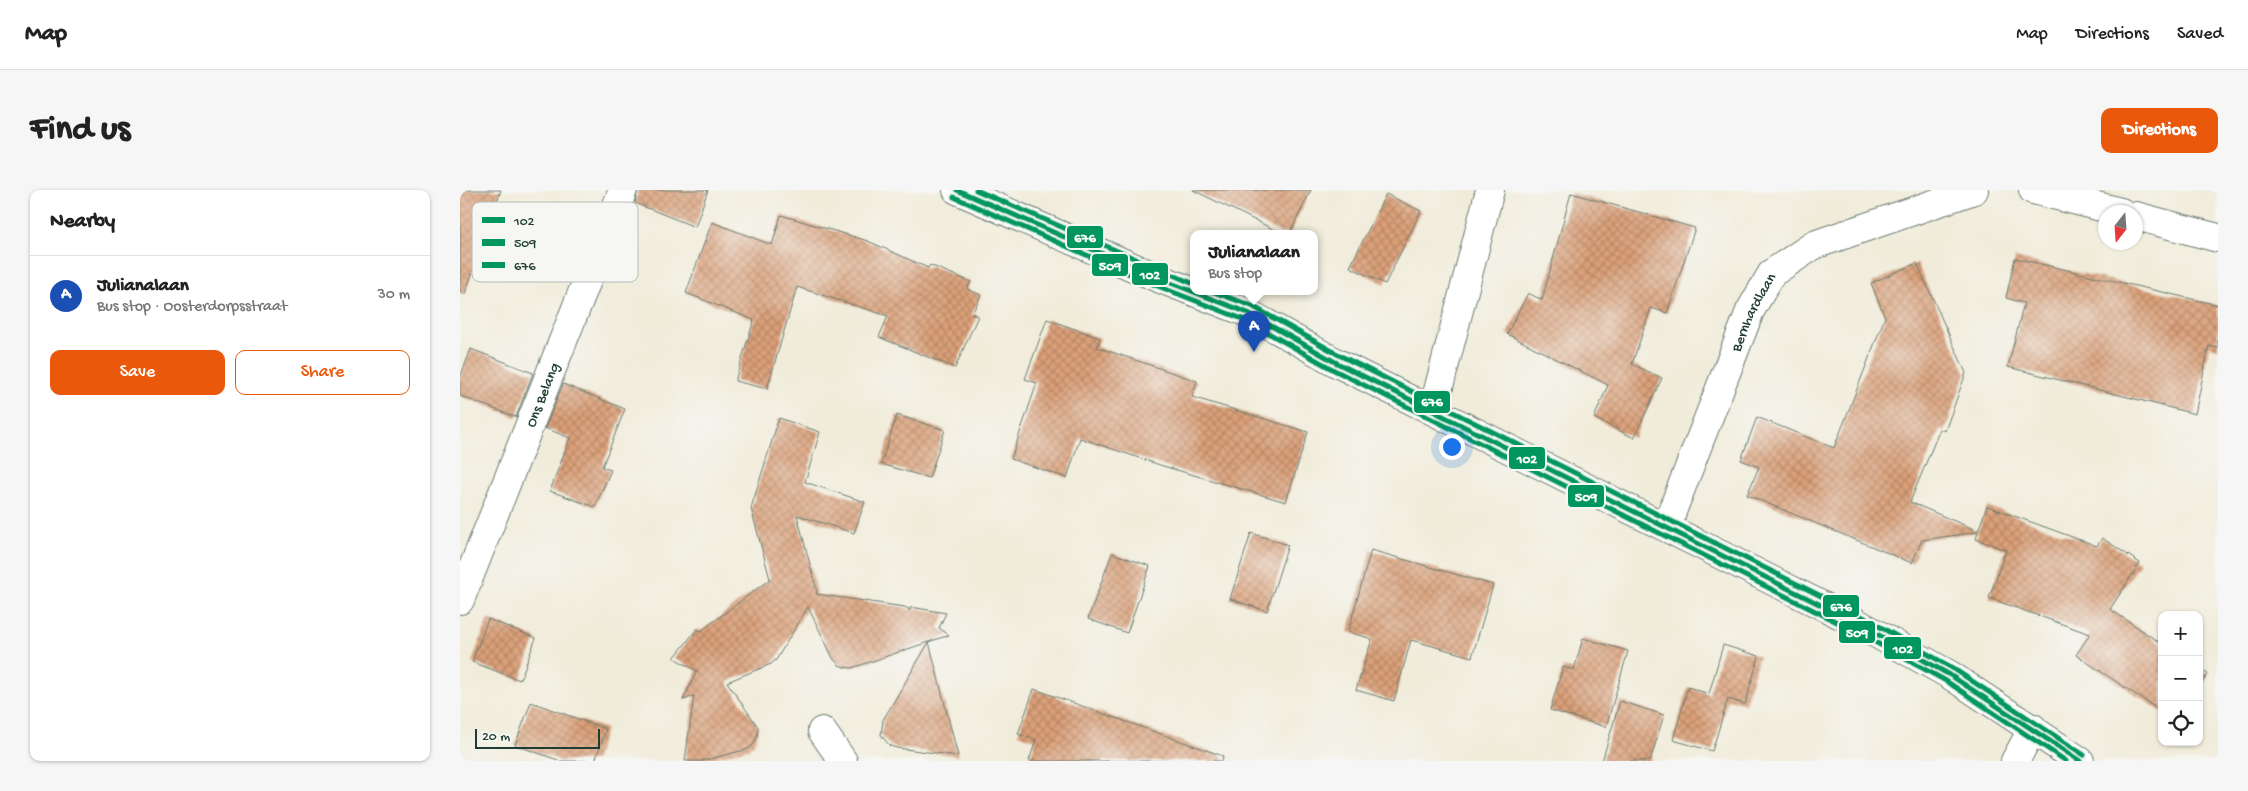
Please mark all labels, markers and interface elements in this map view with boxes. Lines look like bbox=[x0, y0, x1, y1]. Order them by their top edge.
text: Map bbox=[25, 20, 67, 49]
text: Map bbox=[2016, 24, 2048, 45]
text: Directions bbox=[2076, 24, 2149, 45]
text: Saved bbox=[2177, 24, 2223, 45]
button: Directions bbox=[2101, 108, 2218, 153]
text: Find us bbox=[30, 110, 130, 151]
legend bbox=[472, 202, 638, 282]
north arrow bbox=[2098, 205, 2143, 250]
text: Nearby bbox=[50, 210, 115, 235]
text: 102 bbox=[513, 214, 535, 231]
line badge: 676 bbox=[1066, 225, 1104, 249]
popup bbox=[1190, 230, 1318, 295]
text: 676 bbox=[1074, 231, 1097, 248]
text: 509 bbox=[514, 236, 536, 253]
text: Julianalaan bbox=[1208, 242, 1300, 265]
line badge: 509 bbox=[1091, 253, 1129, 277]
text: 676 bbox=[514, 259, 536, 276]
text: 509 bbox=[1099, 259, 1121, 276]
line badge: 102 bbox=[1131, 262, 1169, 286]
text: Bus stop bbox=[1208, 265, 1262, 284]
text: 102 bbox=[1139, 268, 1160, 285]
street label: Bernhardlaan bbox=[1728, 270, 1781, 356]
text: Julianalaan bbox=[97, 275, 189, 298]
text: A bbox=[61, 286, 71, 305]
text: 30 m bbox=[377, 286, 410, 305]
text: Bus stop · Oosterdorpsstraat bbox=[97, 298, 287, 317]
pin: A bbox=[1238, 311, 1270, 352]
button: Save bbox=[50, 350, 225, 395]
button: Share bbox=[235, 350, 410, 395]
street label: Ons Belang bbox=[523, 360, 564, 430]
line badge: 676 bbox=[1413, 390, 1451, 414]
text: 676 bbox=[1421, 395, 1444, 412]
your location bbox=[1439, 434, 1465, 460]
line badge: 102 bbox=[1508, 446, 1546, 470]
text: 102 bbox=[1516, 452, 1537, 469]
line badge: 509 bbox=[1567, 484, 1605, 508]
text: 509 bbox=[1575, 490, 1597, 507]
line badge: 676 bbox=[1822, 594, 1860, 618]
text: 676 bbox=[1830, 600, 1853, 617]
map controls bbox=[2158, 611, 2203, 746]
button: + bbox=[2158, 611, 2203, 656]
line badge: 509 bbox=[1838, 620, 1876, 644]
text: 509 bbox=[1846, 626, 1868, 643]
line badge: 102 bbox=[1883, 636, 1922, 660]
text: 102 bbox=[1892, 642, 1913, 659]
button: − bbox=[2158, 656, 2203, 701]
button: locate bbox=[2158, 701, 2203, 746]
scale bar bbox=[475, 726, 600, 749]
text: 20 m bbox=[482, 729, 510, 746]

